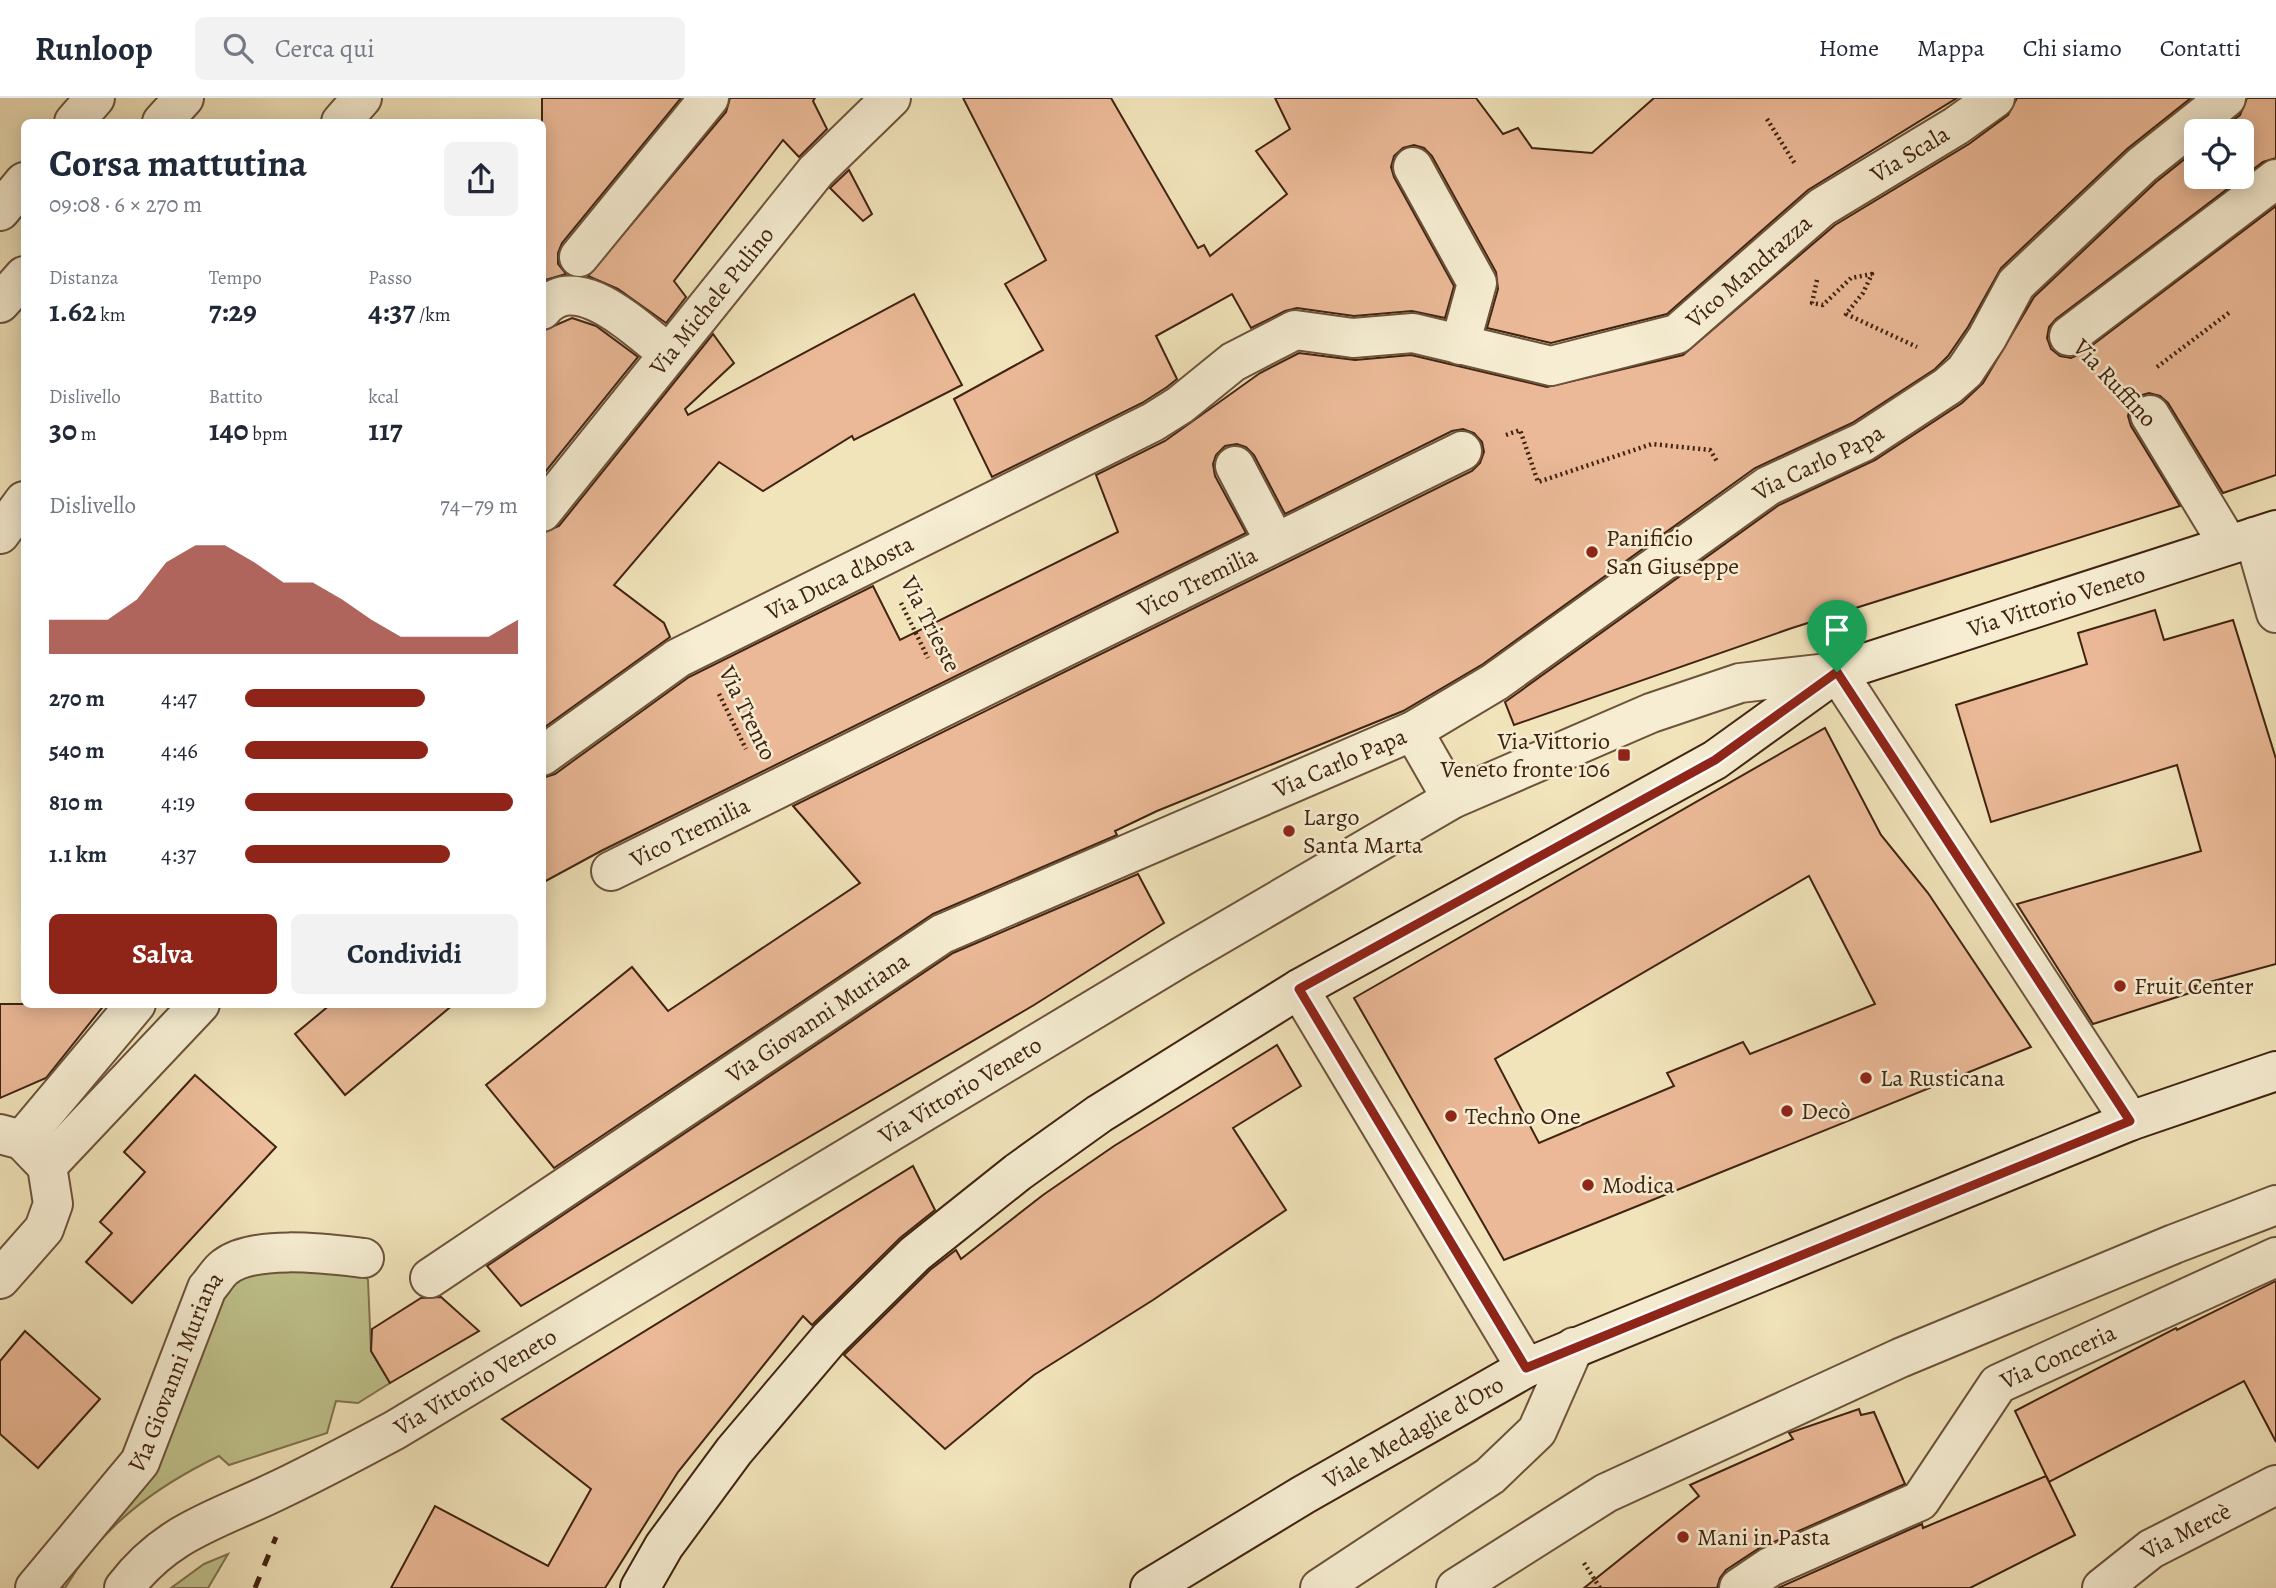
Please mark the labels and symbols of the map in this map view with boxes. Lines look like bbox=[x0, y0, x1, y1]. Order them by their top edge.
street label: Via Scala bbox=[1864, 117, 1956, 191]
street label: Vico Mandrazza bbox=[1678, 207, 1819, 336]
street label: Via Michele Pulino bbox=[642, 220, 781, 383]
street label: Via Ruffino bbox=[2065, 331, 2164, 434]
street label: Via Carlo Papa bbox=[1745, 416, 1891, 509]
place label: Panificio San Giuseppe bbox=[1606, 522, 1739, 582]
street label: Via Duca d'Aosta bbox=[759, 527, 920, 628]
street label: Vico Tremilia bbox=[1131, 538, 1263, 625]
marker: Panificio San Giuseppe bbox=[1584, 544, 1600, 560]
street label: Via Vittorio Veneto bbox=[1962, 557, 2149, 645]
street label: Via Trieste bbox=[893, 570, 969, 678]
pin bbox=[1807, 600, 1867, 672]
street label: Via Trento bbox=[711, 659, 785, 766]
street label: Via Carlo Papa bbox=[1267, 719, 1412, 806]
place label: Via Vittorio Veneto fronte 106 bbox=[1439, 725, 1610, 785]
marker: Via Vittorio Veneto fronte 106 bbox=[1616, 747, 1632, 763]
street label: Vico Tremilia bbox=[624, 789, 756, 876]
place label: Largo Santa Marta bbox=[1303, 801, 1424, 861]
marker: Largo Santa Marta bbox=[1281, 823, 1297, 839]
street label: Via Giovanni Muriana bbox=[719, 944, 916, 1091]
place label: Fruit Center bbox=[2134, 970, 2254, 1002]
marker: Fruit Center bbox=[2112, 978, 2128, 994]
street label: Via Vittorio Veneto bbox=[872, 1029, 1048, 1152]
place label: La Rusticana bbox=[1880, 1062, 2006, 1094]
marker: La Rusticana bbox=[1858, 1070, 1874, 1086]
place label: Decò bbox=[1801, 1095, 1850, 1127]
place label: Techno One bbox=[1465, 1100, 1581, 1132]
marker: Decò bbox=[1779, 1103, 1795, 1119]
marker: Techno One bbox=[1443, 1108, 1459, 1124]
place label: Modica bbox=[1602, 1169, 1675, 1201]
marker: Modica bbox=[1580, 1177, 1596, 1193]
street label: Via Giovanni Muriana bbox=[121, 1264, 231, 1481]
street label: Via Conceria bbox=[1994, 1316, 2122, 1397]
street label: Via Vittorio Veneto bbox=[387, 1320, 563, 1444]
street label: Viale Medaglie d'Oro bbox=[1317, 1368, 1509, 1497]
street label: Via Mercè bbox=[2133, 1495, 2236, 1568]
place label: Mani in Pasta bbox=[1697, 1521, 1831, 1553]
marker: Mani in Pasta bbox=[1675, 1529, 1691, 1545]

